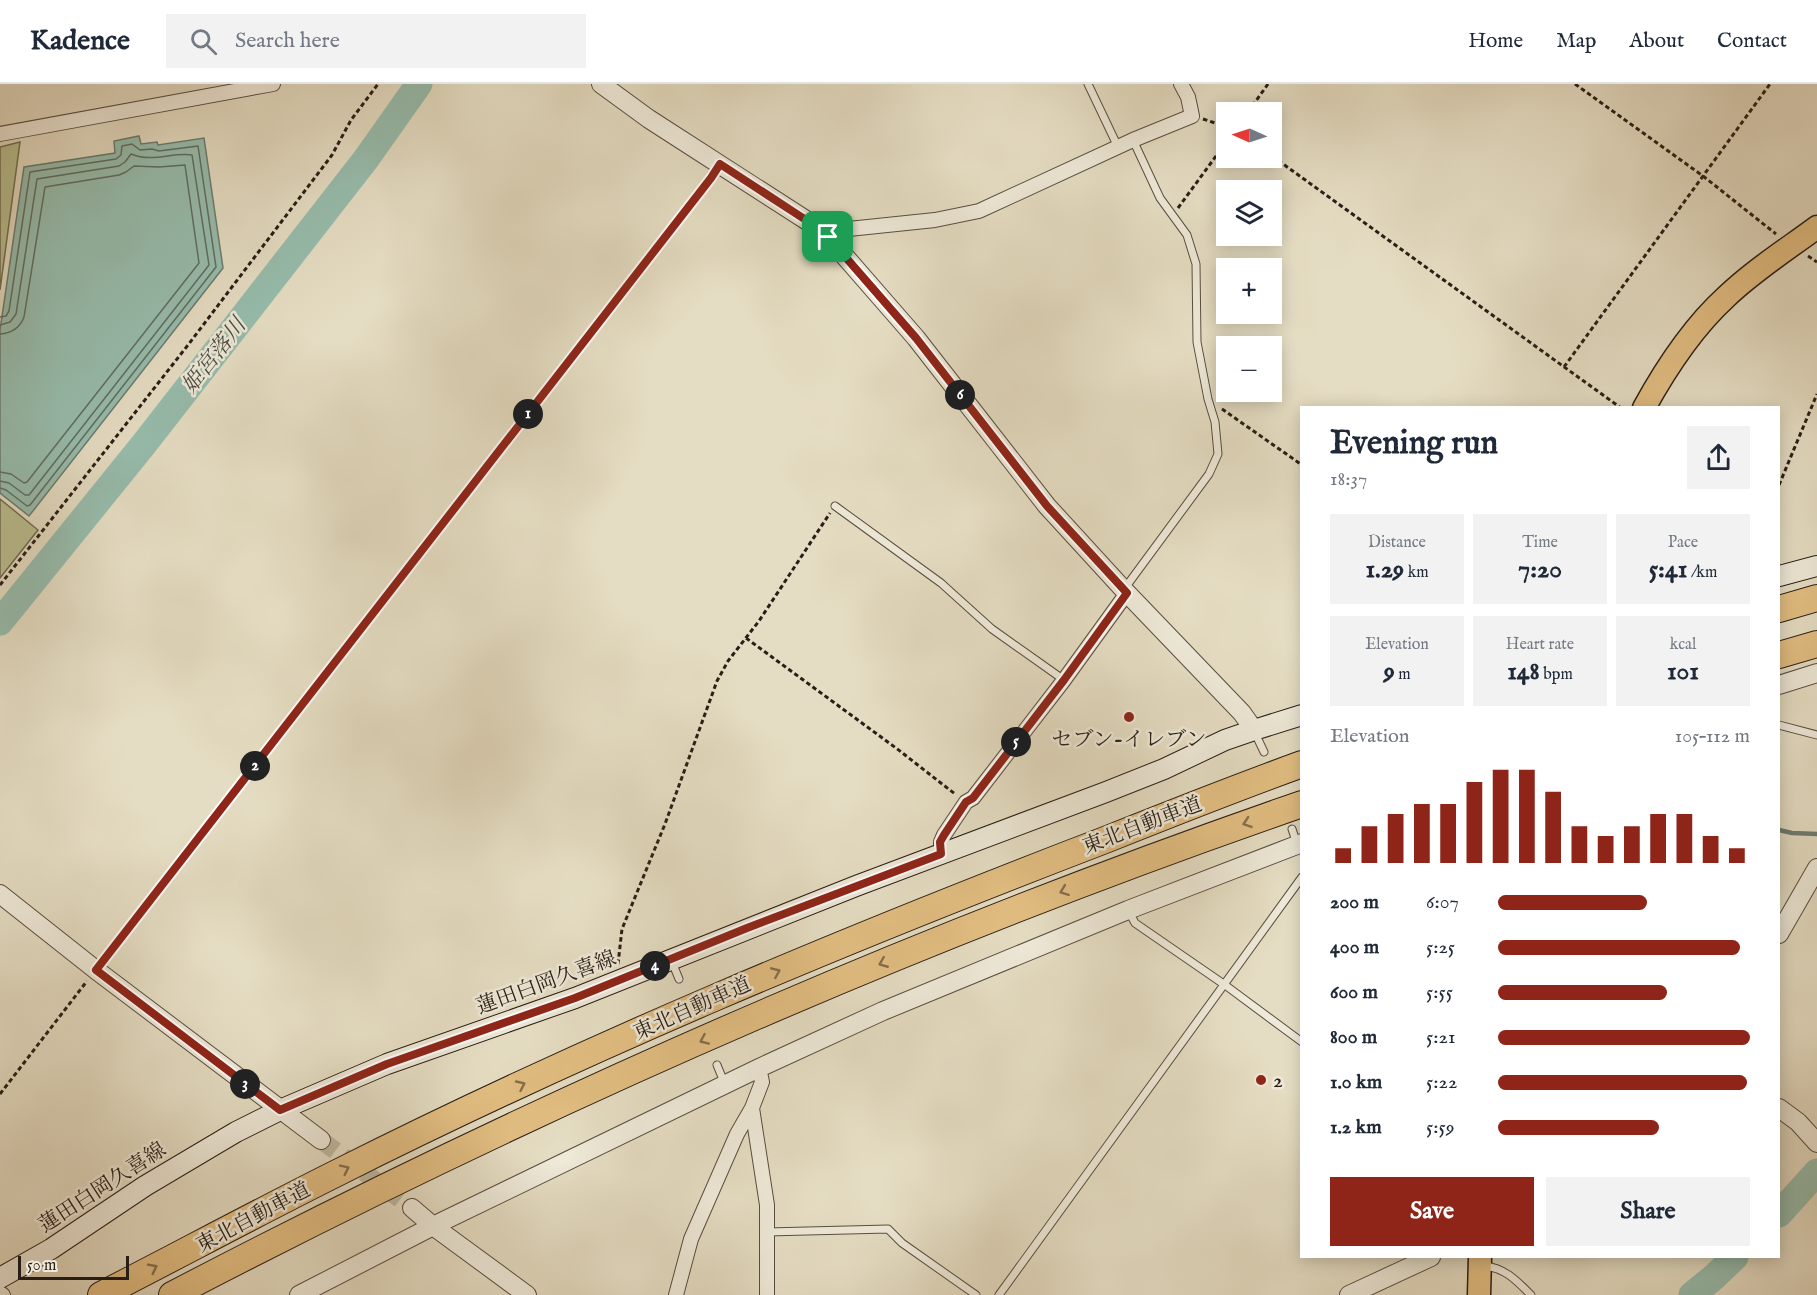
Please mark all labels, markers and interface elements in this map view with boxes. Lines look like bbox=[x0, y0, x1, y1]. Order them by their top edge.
search box bbox=[166, 14, 586, 68]
text: Kadence bbox=[30, 24, 130, 59]
icon: search bbox=[187, 25, 220, 58]
text: Search here bbox=[235, 27, 340, 55]
text: Home bbox=[1468, 28, 1523, 55]
text: Map bbox=[1556, 28, 1596, 55]
text: About bbox=[1629, 28, 1684, 55]
text: Contact bbox=[1717, 28, 1787, 55]
north arrow bbox=[1216, 102, 1282, 168]
map controls bbox=[1216, 102, 1282, 402]
button: layers bbox=[1216, 180, 1282, 246]
pin bbox=[802, 211, 853, 262]
icon: arrive bbox=[811, 220, 844, 253]
button: + bbox=[1216, 258, 1282, 324]
water label: 姫宮落川 bbox=[176, 311, 254, 400]
button: − bbox=[1216, 336, 1282, 402]
pin: 6 bbox=[945, 380, 975, 410]
text: 6 bbox=[957, 385, 963, 405]
pin: 1 bbox=[513, 399, 543, 429]
text: 1 bbox=[525, 404, 531, 424]
text: Evening run bbox=[1330, 423, 1498, 465]
button: share bbox=[1687, 426, 1750, 489]
text: 18:37 bbox=[1330, 467, 1367, 492]
text: Distance bbox=[1368, 533, 1426, 553]
text: Time bbox=[1522, 533, 1558, 553]
text: Pace bbox=[1668, 533, 1698, 553]
text: 1.29 bbox=[1365, 553, 1404, 586]
text: 7:20 bbox=[1518, 553, 1562, 586]
text: 5:41 bbox=[1649, 553, 1687, 586]
text: km bbox=[1404, 563, 1429, 583]
text: /km bbox=[1687, 563, 1717, 583]
text: Elevation bbox=[1365, 635, 1429, 655]
text: Heart rate bbox=[1506, 635, 1574, 655]
text: kcal bbox=[1670, 635, 1696, 655]
text: 9 bbox=[1383, 655, 1395, 688]
text: 148 bbox=[1507, 655, 1540, 688]
text: 101 bbox=[1667, 655, 1699, 688]
text: m bbox=[1395, 665, 1411, 685]
text: bpm bbox=[1540, 665, 1573, 685]
marker: セブン-イレブン bbox=[1122, 710, 1136, 724]
text: Elevation bbox=[1330, 724, 1409, 749]
text: 105–112 m bbox=[1675, 724, 1750, 749]
pin: 5 bbox=[1001, 727, 1031, 757]
place label: セブン-イレブン bbox=[1051, 727, 1207, 754]
text: 5 bbox=[1013, 732, 1019, 752]
pin: 2 bbox=[240, 751, 270, 781]
text: 2 bbox=[251, 756, 259, 776]
street label: 東北自動車道 bbox=[1079, 791, 1206, 862]
one-way arrow bbox=[1242, 815, 1253, 828]
one-way arrow bbox=[1059, 883, 1070, 896]
text: 200 m bbox=[1330, 890, 1379, 915]
text: 6:07 bbox=[1426, 890, 1459, 915]
text: 400 m bbox=[1330, 935, 1379, 960]
text: 5:25 bbox=[1426, 935, 1455, 960]
street label: 蓮田白岡久喜線 bbox=[473, 946, 620, 1021]
pin: 4 bbox=[640, 951, 670, 981]
text: 4 bbox=[651, 956, 659, 976]
one-way arrow bbox=[878, 956, 889, 968]
one-way arrow bbox=[769, 967, 780, 979]
street label: 東北自動車道 bbox=[630, 971, 756, 1047]
text: 600 m bbox=[1330, 980, 1378, 1005]
text: 5:55 bbox=[1426, 980, 1453, 1005]
text: 800 m bbox=[1330, 1025, 1377, 1050]
text: 5:21 bbox=[1426, 1025, 1455, 1050]
one-way arrow bbox=[699, 1033, 710, 1045]
place label: 2 bbox=[1273, 1068, 1283, 1095]
pin: 3 bbox=[230, 1069, 260, 1099]
text: 1.0 km bbox=[1330, 1070, 1382, 1095]
text: 5:22 bbox=[1426, 1070, 1457, 1095]
marker: 2 bbox=[1254, 1073, 1268, 1087]
text: 3 bbox=[242, 1074, 248, 1094]
one-way arrow bbox=[514, 1081, 525, 1093]
text: 1.2 km bbox=[1330, 1115, 1382, 1140]
text: 5:59 bbox=[1426, 1115, 1455, 1140]
street label: 蓮田白岡久喜線 bbox=[34, 1137, 172, 1240]
one-way arrow bbox=[338, 1165, 349, 1177]
street label: 東北自動車道 bbox=[192, 1177, 316, 1260]
button: Save bbox=[1330, 1177, 1534, 1246]
button: Share bbox=[1546, 1177, 1750, 1246]
scale bar bbox=[18, 1253, 129, 1280]
text: 50 m bbox=[27, 1256, 56, 1276]
one-way arrow bbox=[147, 1264, 158, 1276]

